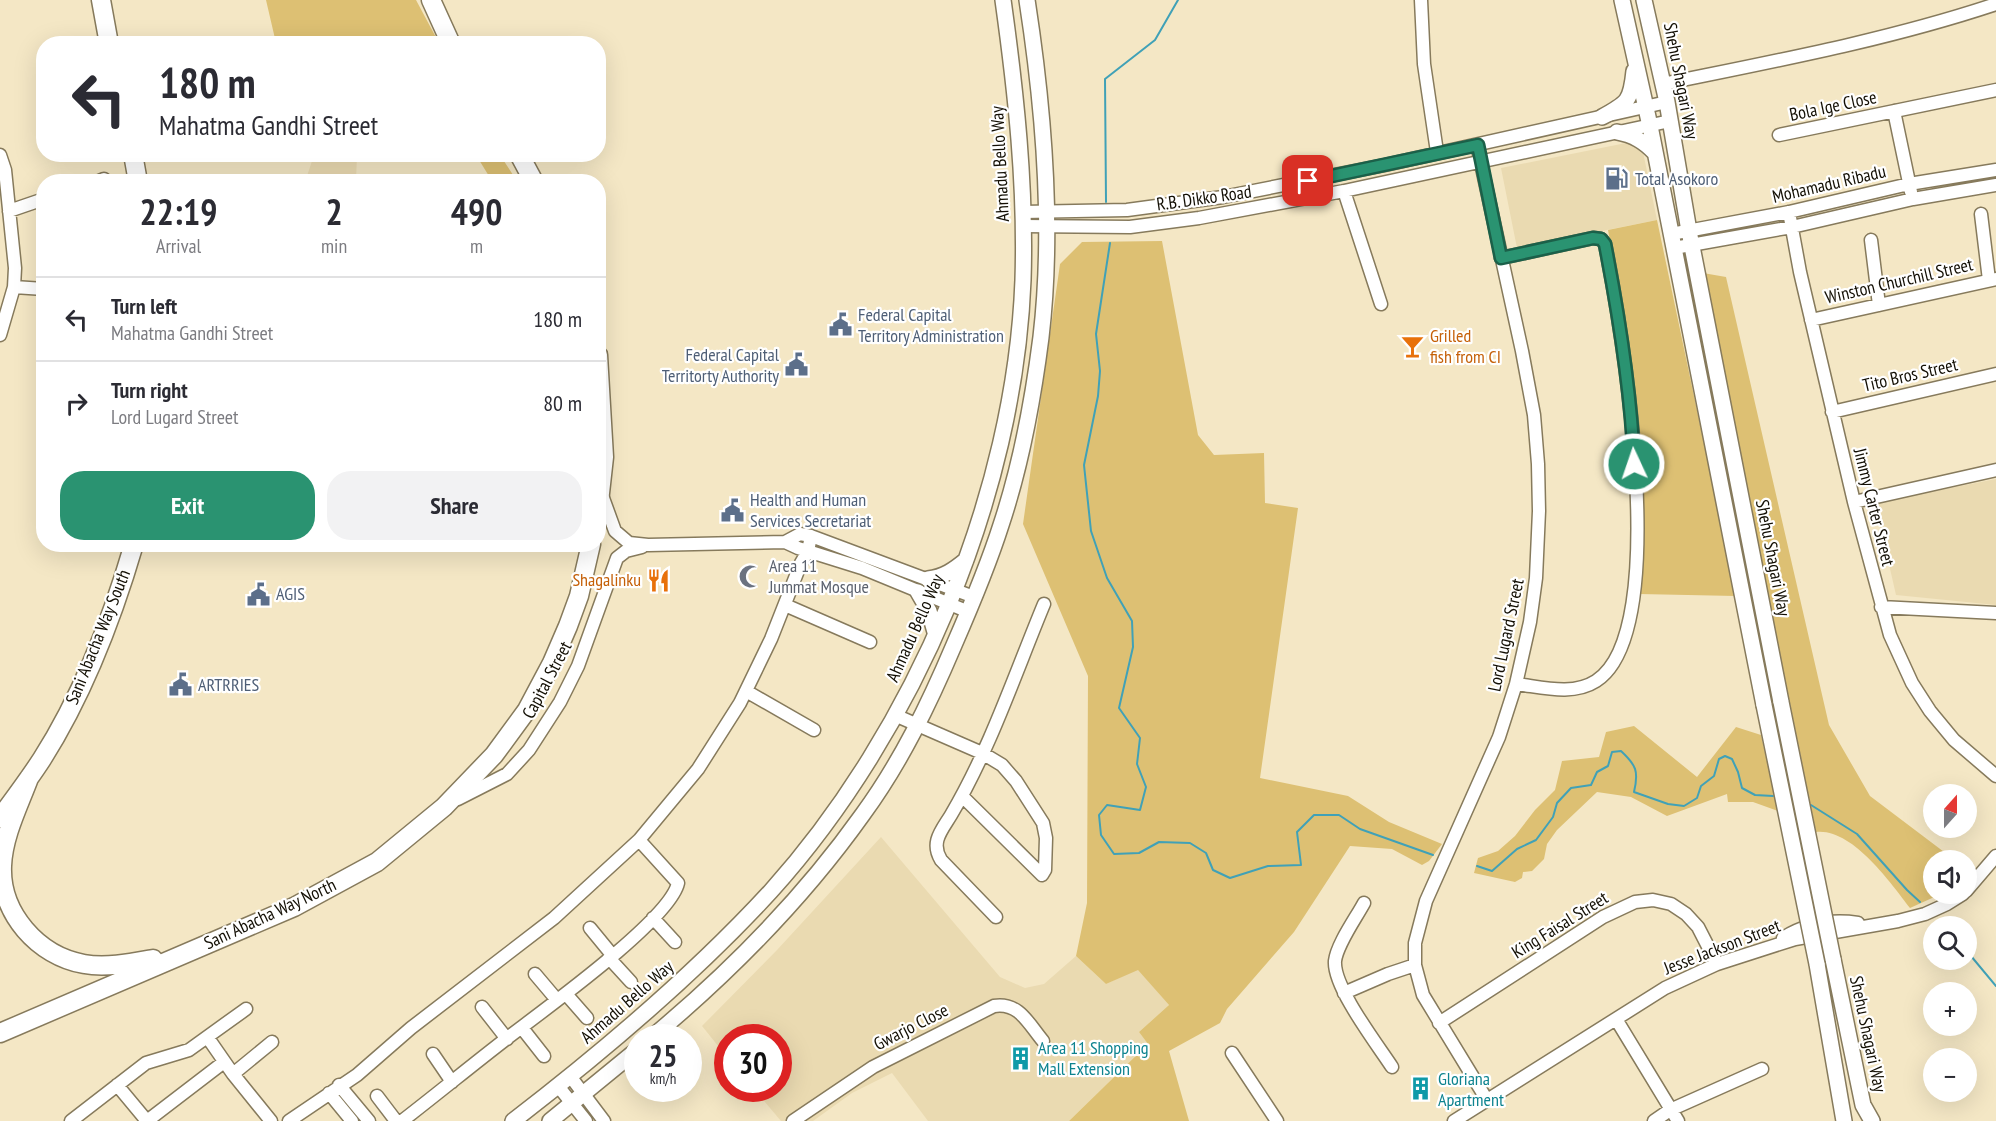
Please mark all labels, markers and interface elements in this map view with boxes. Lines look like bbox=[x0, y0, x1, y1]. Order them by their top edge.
street label: Shehu Shagari Way bbox=[1659, 21, 1704, 141]
text: 180 m bbox=[159, 55, 256, 110]
icon: left bbox=[60, 60, 138, 138]
street label: Bola Ige Close bbox=[1787, 85, 1879, 126]
street label: Ahmadu Bello Way bbox=[985, 105, 1014, 222]
text: Mahatma Gandhi Street bbox=[159, 108, 378, 142]
pin bbox=[1282, 155, 1333, 206]
street label: Mohamadu Ribadu bbox=[1770, 159, 1888, 208]
icon: arrive bbox=[1291, 164, 1324, 197]
fuel station icon: Total Asokoro bbox=[1604, 166, 1630, 192]
place label: Total Asokoro bbox=[1635, 167, 1719, 190]
street label: R.B. Dikko Road bbox=[1155, 179, 1253, 216]
text: 22:19 bbox=[140, 188, 217, 235]
text: 2 bbox=[325, 188, 343, 235]
text: 490 bbox=[451, 188, 502, 235]
text: Arrival bbox=[156, 233, 201, 259]
text: min bbox=[321, 233, 347, 259]
text: m bbox=[470, 233, 483, 259]
street label: Winston Churchill Street bbox=[1823, 252, 1975, 309]
text: Turn left bbox=[111, 292, 177, 320]
icon: left bbox=[60, 303, 93, 336]
place label: Federal Capital Territory Administration bbox=[858, 303, 1004, 347]
text: 180 m bbox=[533, 305, 582, 333]
public building icon: Federal Capital Territory Administration bbox=[827, 312, 853, 338]
text: Mahatma Gandhi Street bbox=[111, 320, 273, 346]
place label: Grilled fish from CI bbox=[1430, 324, 1501, 368]
bar icon: Grilled fish from CI bbox=[1399, 333, 1425, 359]
place label: Federal Capital Territorty Authority bbox=[662, 343, 780, 387]
public building icon: Federal Capital Territorty Authority bbox=[784, 352, 810, 378]
street label: Tito Bros Street bbox=[1860, 352, 1960, 397]
text: Turn right bbox=[111, 376, 188, 404]
icon: right bbox=[60, 387, 93, 420]
text: 80 m bbox=[543, 389, 582, 417]
text: Lord Lugard Street bbox=[111, 404, 239, 430]
position arrow bbox=[1602, 432, 1666, 496]
street label: Jimmy Carter Street bbox=[1848, 445, 1900, 568]
button: Exit bbox=[60, 471, 315, 540]
button: Share bbox=[327, 471, 582, 540]
place label: Health and Human Services Secretariat bbox=[750, 488, 871, 532]
public building icon: Health and Human Services Secretariat bbox=[719, 497, 745, 523]
street label: Shehu Shagari Way bbox=[1751, 498, 1796, 618]
place label: Area 11 Jummat Mosque bbox=[768, 554, 869, 598]
mosque icon: Area 11 Jummat Mosque bbox=[738, 563, 764, 589]
street label: Sani Abacha Way South bbox=[60, 566, 135, 708]
restaurant icon: Shagalinku bbox=[646, 567, 672, 593]
place label: Shagalinku bbox=[572, 568, 641, 591]
street label: Ahmadu Bello Way bbox=[880, 570, 949, 685]
street label: Lord Lugard Street bbox=[1482, 576, 1529, 693]
public building icon: AGIS bbox=[245, 581, 271, 607]
place label: AGIS bbox=[276, 582, 305, 605]
street label: Capital Street bbox=[517, 637, 577, 722]
public building icon: ARTRRIES bbox=[167, 672, 193, 698]
place label: ARTRRIES bbox=[198, 673, 260, 696]
north arrow bbox=[1923, 784, 1977, 838]
map controls bbox=[1923, 784, 1977, 1102]
button: sound bbox=[1923, 850, 1977, 904]
street label: Sani Abacha Way North bbox=[200, 873, 339, 954]
street label: King Faisal Street bbox=[1507, 886, 1612, 963]
street label: Jesse Jackson Street bbox=[1659, 914, 1783, 980]
button: search bbox=[1923, 916, 1977, 970]
street label: Ahmadu Bello Way bbox=[575, 955, 678, 1048]
street label: Shehu Shagari Way bbox=[1845, 974, 1892, 1094]
button: + bbox=[1923, 982, 1977, 1036]
street label: Gwarjo Close bbox=[870, 998, 952, 1055]
speed limit sign: 30 bbox=[714, 1024, 792, 1102]
text: 25 bbox=[649, 1036, 677, 1075]
place label: Area 11 Shopping Mall Extension bbox=[1038, 1036, 1149, 1080]
building icon: Area 11 Shopping Mall Extension bbox=[1007, 1045, 1033, 1071]
button: − bbox=[1923, 1048, 1977, 1102]
place label: Gloriana Apartment bbox=[1438, 1067, 1504, 1111]
text: km/h bbox=[650, 1069, 676, 1088]
building icon: Gloriana Apartment bbox=[1407, 1076, 1433, 1102]

